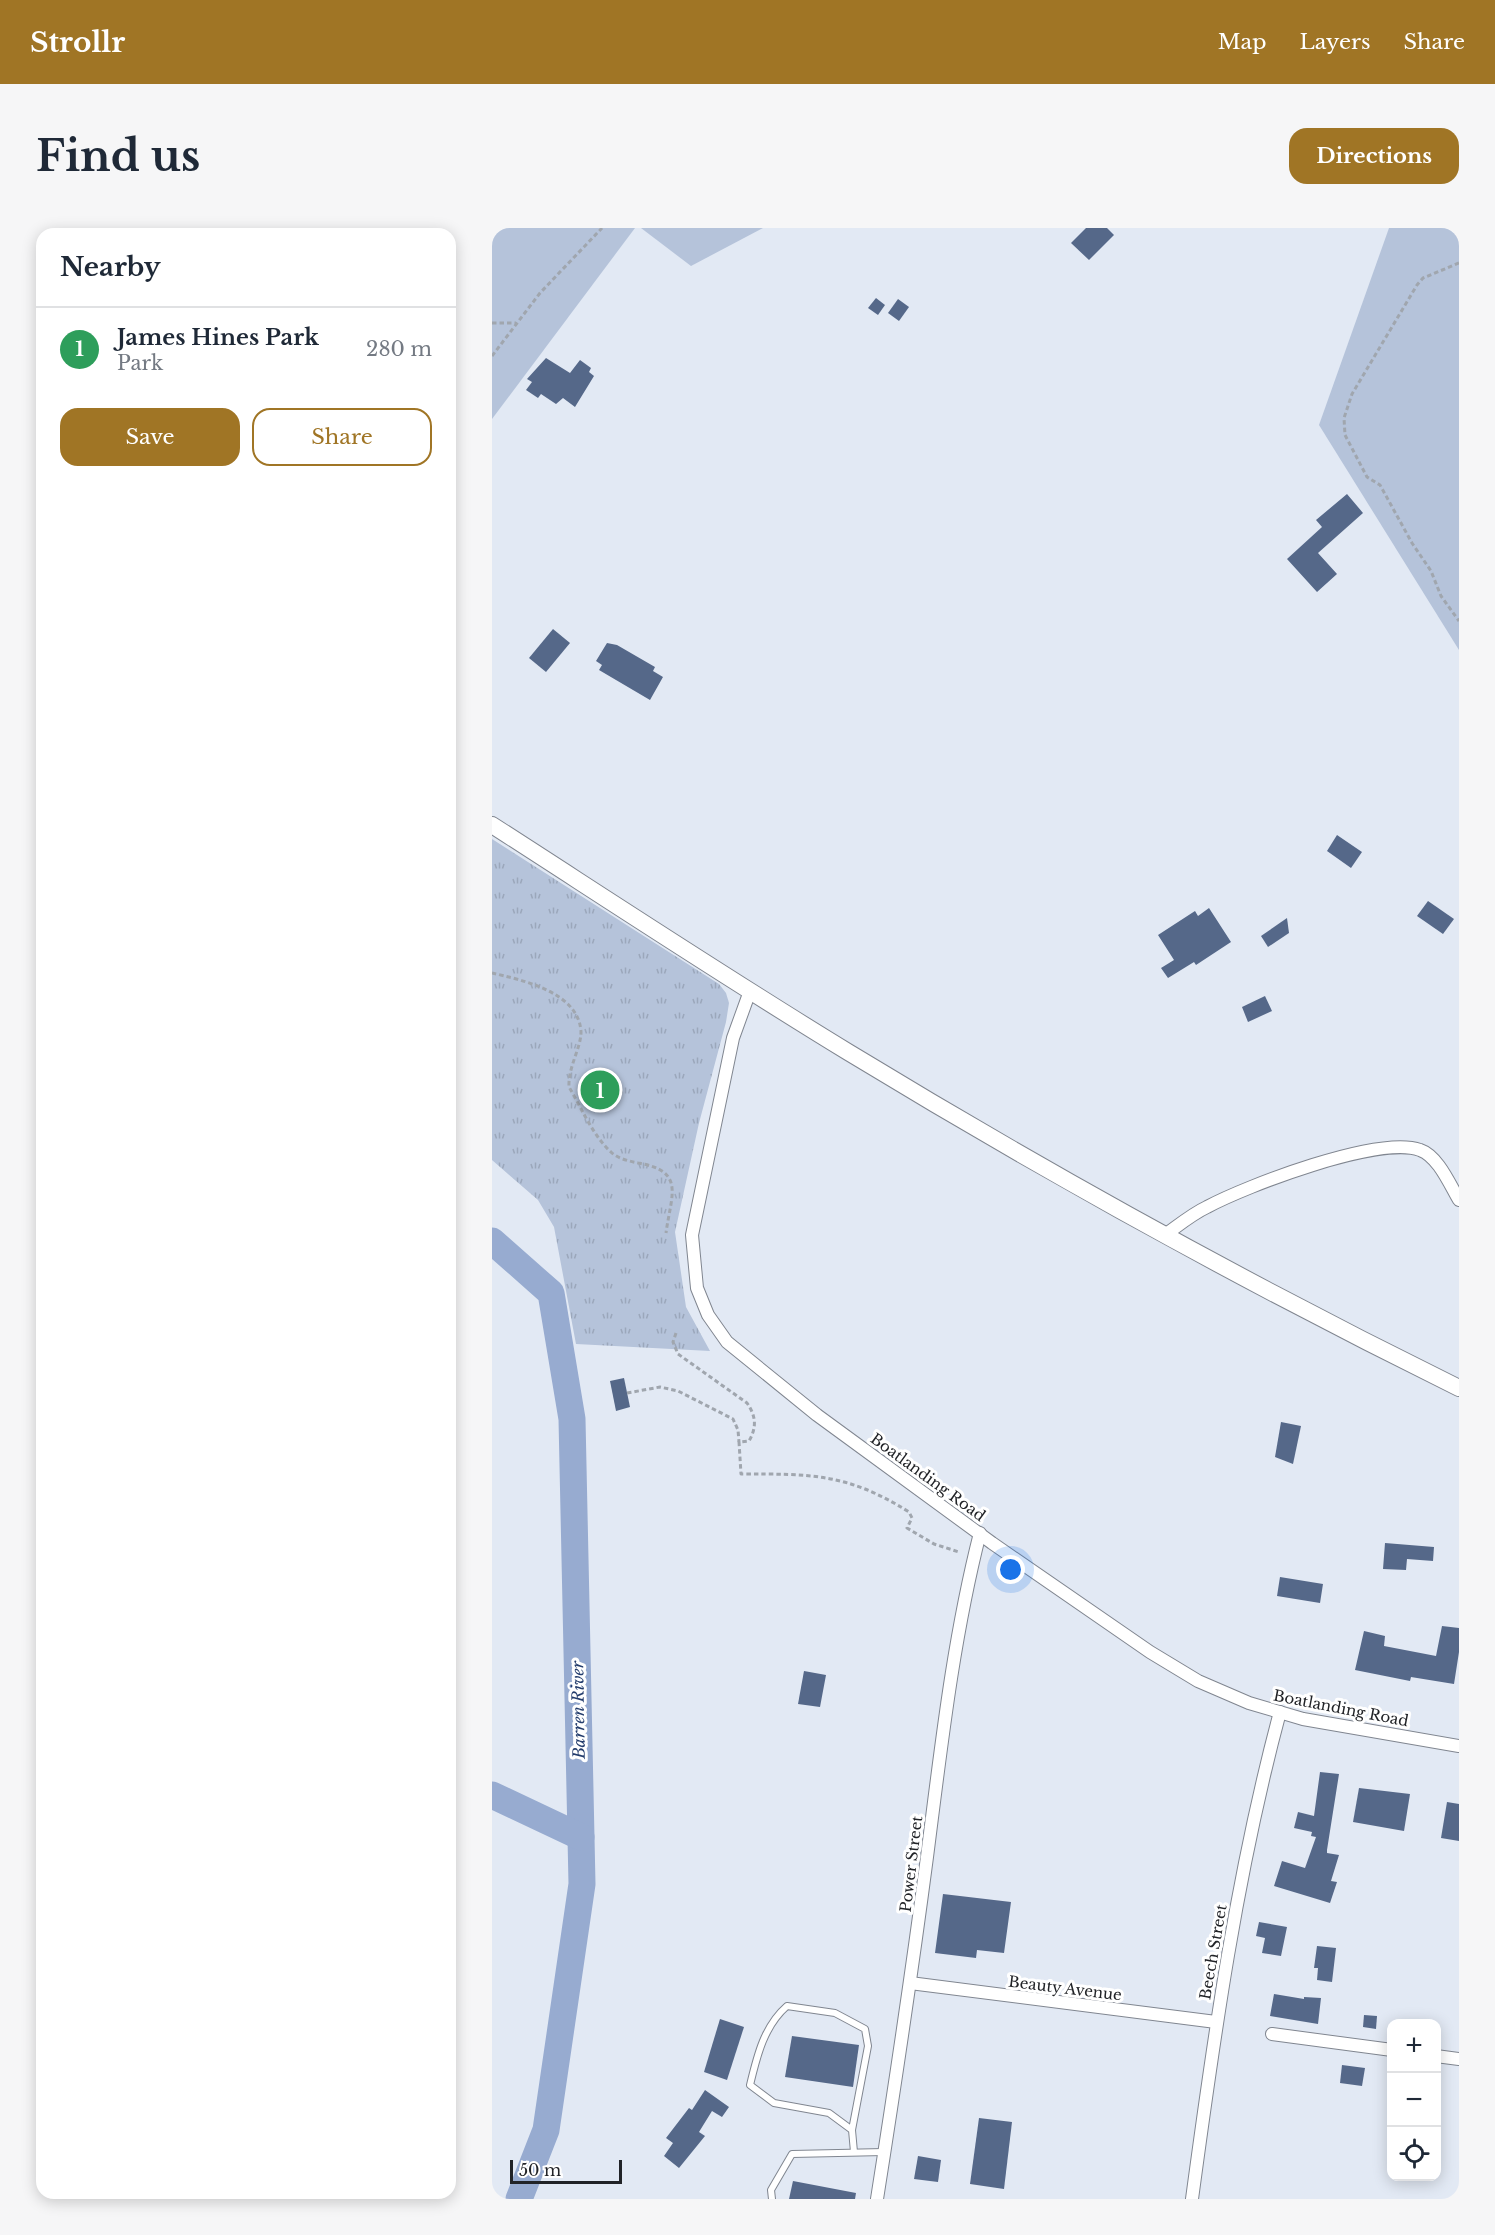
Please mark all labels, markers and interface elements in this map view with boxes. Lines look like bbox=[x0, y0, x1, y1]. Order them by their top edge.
text: Strollr bbox=[30, 25, 125, 60]
text: Map bbox=[1218, 29, 1267, 55]
text: Layers bbox=[1300, 29, 1371, 55]
text: Share bbox=[1404, 29, 1465, 55]
button: Directions bbox=[1289, 128, 1459, 184]
text: Find us bbox=[36, 130, 200, 182]
text: Nearby bbox=[60, 251, 161, 283]
text: James Hines Park bbox=[117, 324, 319, 351]
text: 1 bbox=[75, 337, 84, 361]
text: 280 m bbox=[366, 337, 432, 361]
text: Park bbox=[117, 351, 163, 375]
button: Save bbox=[60, 408, 240, 466]
button: Share bbox=[252, 408, 432, 466]
pin: 1 bbox=[580, 1068, 620, 1112]
street label: Boatlanding Road bbox=[867, 1429, 989, 1525]
your location bbox=[996, 1555, 1025, 1584]
water label: Barren River bbox=[567, 1660, 589, 1760]
street label: Boatlanding Road bbox=[1272, 1686, 1410, 1730]
street label: Power Street bbox=[896, 1815, 926, 1913]
street label: Beech Street bbox=[1195, 1903, 1231, 2001]
street label: Beauty Avenue bbox=[1007, 1972, 1123, 2004]
map controls bbox=[1387, 2019, 1441, 2181]
button: + bbox=[1387, 2019, 1441, 2073]
button: − bbox=[1387, 2073, 1441, 2127]
button: locate bbox=[1387, 2127, 1441, 2181]
scale bar bbox=[510, 2157, 622, 2184]
text: 50 m bbox=[519, 2160, 561, 2180]

